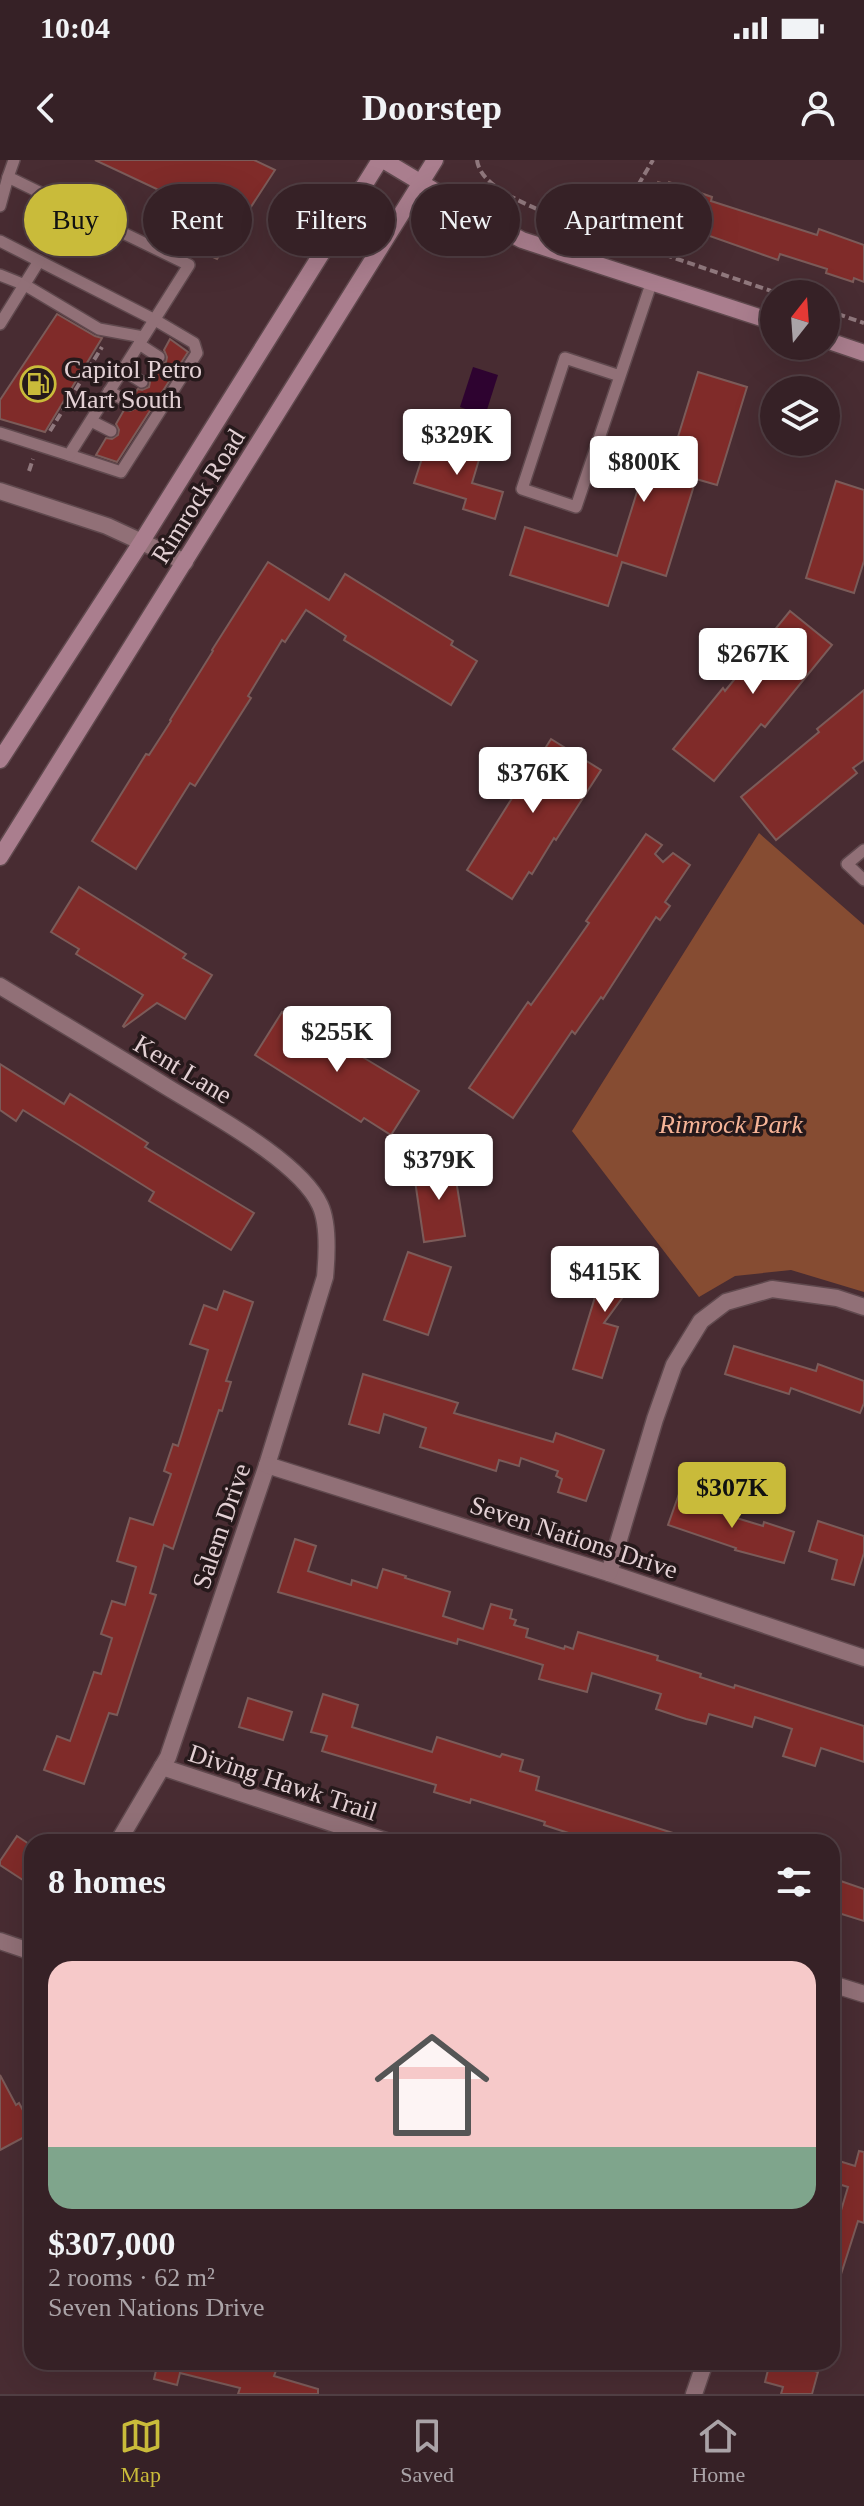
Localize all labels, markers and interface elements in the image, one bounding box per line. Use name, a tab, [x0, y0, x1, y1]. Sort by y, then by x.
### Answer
text: 10:04	[40, 11, 110, 44]
icon: back	[24, 86, 68, 130]
icon: person	[796, 86, 840, 130]
text: Doorstep	[362, 88, 502, 128]
chip: Buy	[24, 184, 127, 256]
chip: Rent	[143, 184, 252, 256]
chip: Filters	[268, 184, 395, 256]
chip: New	[411, 184, 520, 256]
chip: Apartment	[536, 184, 712, 256]
north arrow	[760, 280, 840, 360]
map controls	[760, 280, 840, 456]
place label: Capitol Petro Mart South	[64, 355, 202, 414]
fuel station icon: Capitol Petro Mart South	[19, 365, 57, 403]
button: layers	[760, 376, 840, 456]
pin: $329K	[401, 409, 513, 477]
text: $329K	[421, 420, 493, 449]
street label: Rimrock Road	[146, 424, 251, 569]
pin: $800K	[588, 436, 700, 504]
text: $800K	[608, 447, 680, 476]
pin: $267K	[697, 628, 809, 696]
text: $267K	[717, 639, 789, 668]
pin: $376K	[477, 747, 589, 815]
text: $376K	[497, 758, 569, 787]
pin: $255K	[281, 1006, 393, 1074]
text: $255K	[301, 1017, 373, 1046]
street label: Kent Lane	[129, 1029, 237, 1110]
park label: Rimrock Park	[658, 1110, 804, 1139]
pin: $379K	[383, 1134, 495, 1202]
text: $379K	[403, 1145, 475, 1174]
pin: $415K	[549, 1246, 661, 1314]
text: $415K	[569, 1257, 641, 1286]
street label: Salem Drive	[186, 1460, 256, 1593]
pin: $307K	[676, 1462, 788, 1530]
text: $307K	[696, 1473, 768, 1502]
street label: Seven Nations Drive	[466, 1490, 681, 1585]
street label: Diving Hawk Trail	[185, 1738, 381, 1827]
icon: filters	[772, 1860, 816, 1904]
text: 8 homes	[48, 1863, 166, 1900]
icon: home	[360, 2013, 504, 2157]
text: $307,000	[48, 2225, 176, 2262]
text: 2 rooms · 62 m²	[48, 2263, 215, 2292]
text: Seven Nations Drive	[48, 2293, 265, 2322]
tab: Map	[119, 2414, 163, 2488]
tab: Saved	[400, 2414, 454, 2488]
tab: Home	[691, 2414, 745, 2488]

